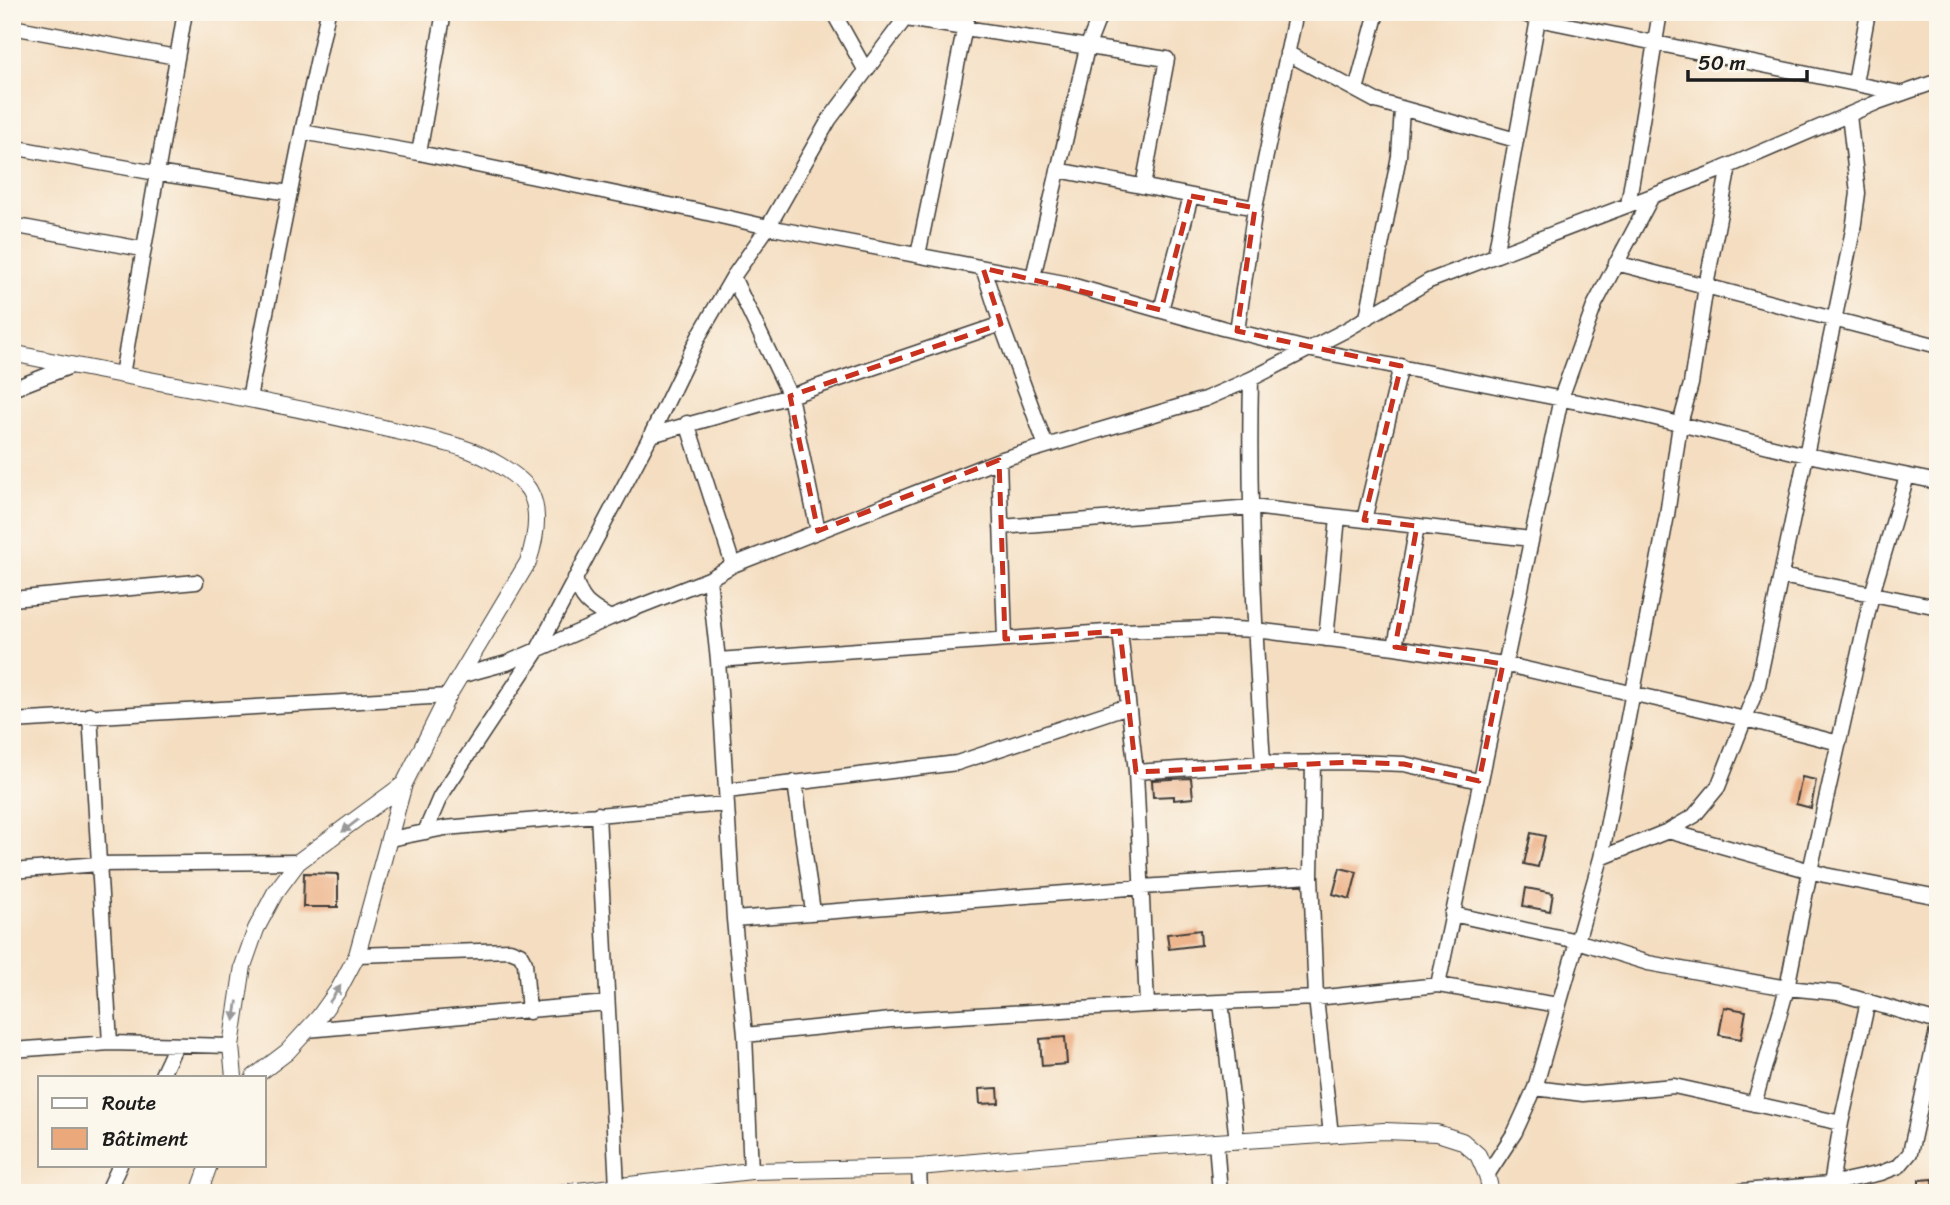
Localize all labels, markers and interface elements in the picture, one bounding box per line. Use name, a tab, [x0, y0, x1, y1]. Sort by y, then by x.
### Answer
scale bar	[1688, 38, 1806, 82]
text: 50 m	[1698, 44, 1746, 82]
one-way arrow	[341, 818, 359, 832]
one-way arrow	[328, 985, 342, 1003]
one-way arrow	[230, 1000, 241, 1022]
legend	[38, 1076, 266, 1166]
text: Route	[102, 1084, 156, 1122]
text: Bâtiment	[102, 1120, 188, 1158]

